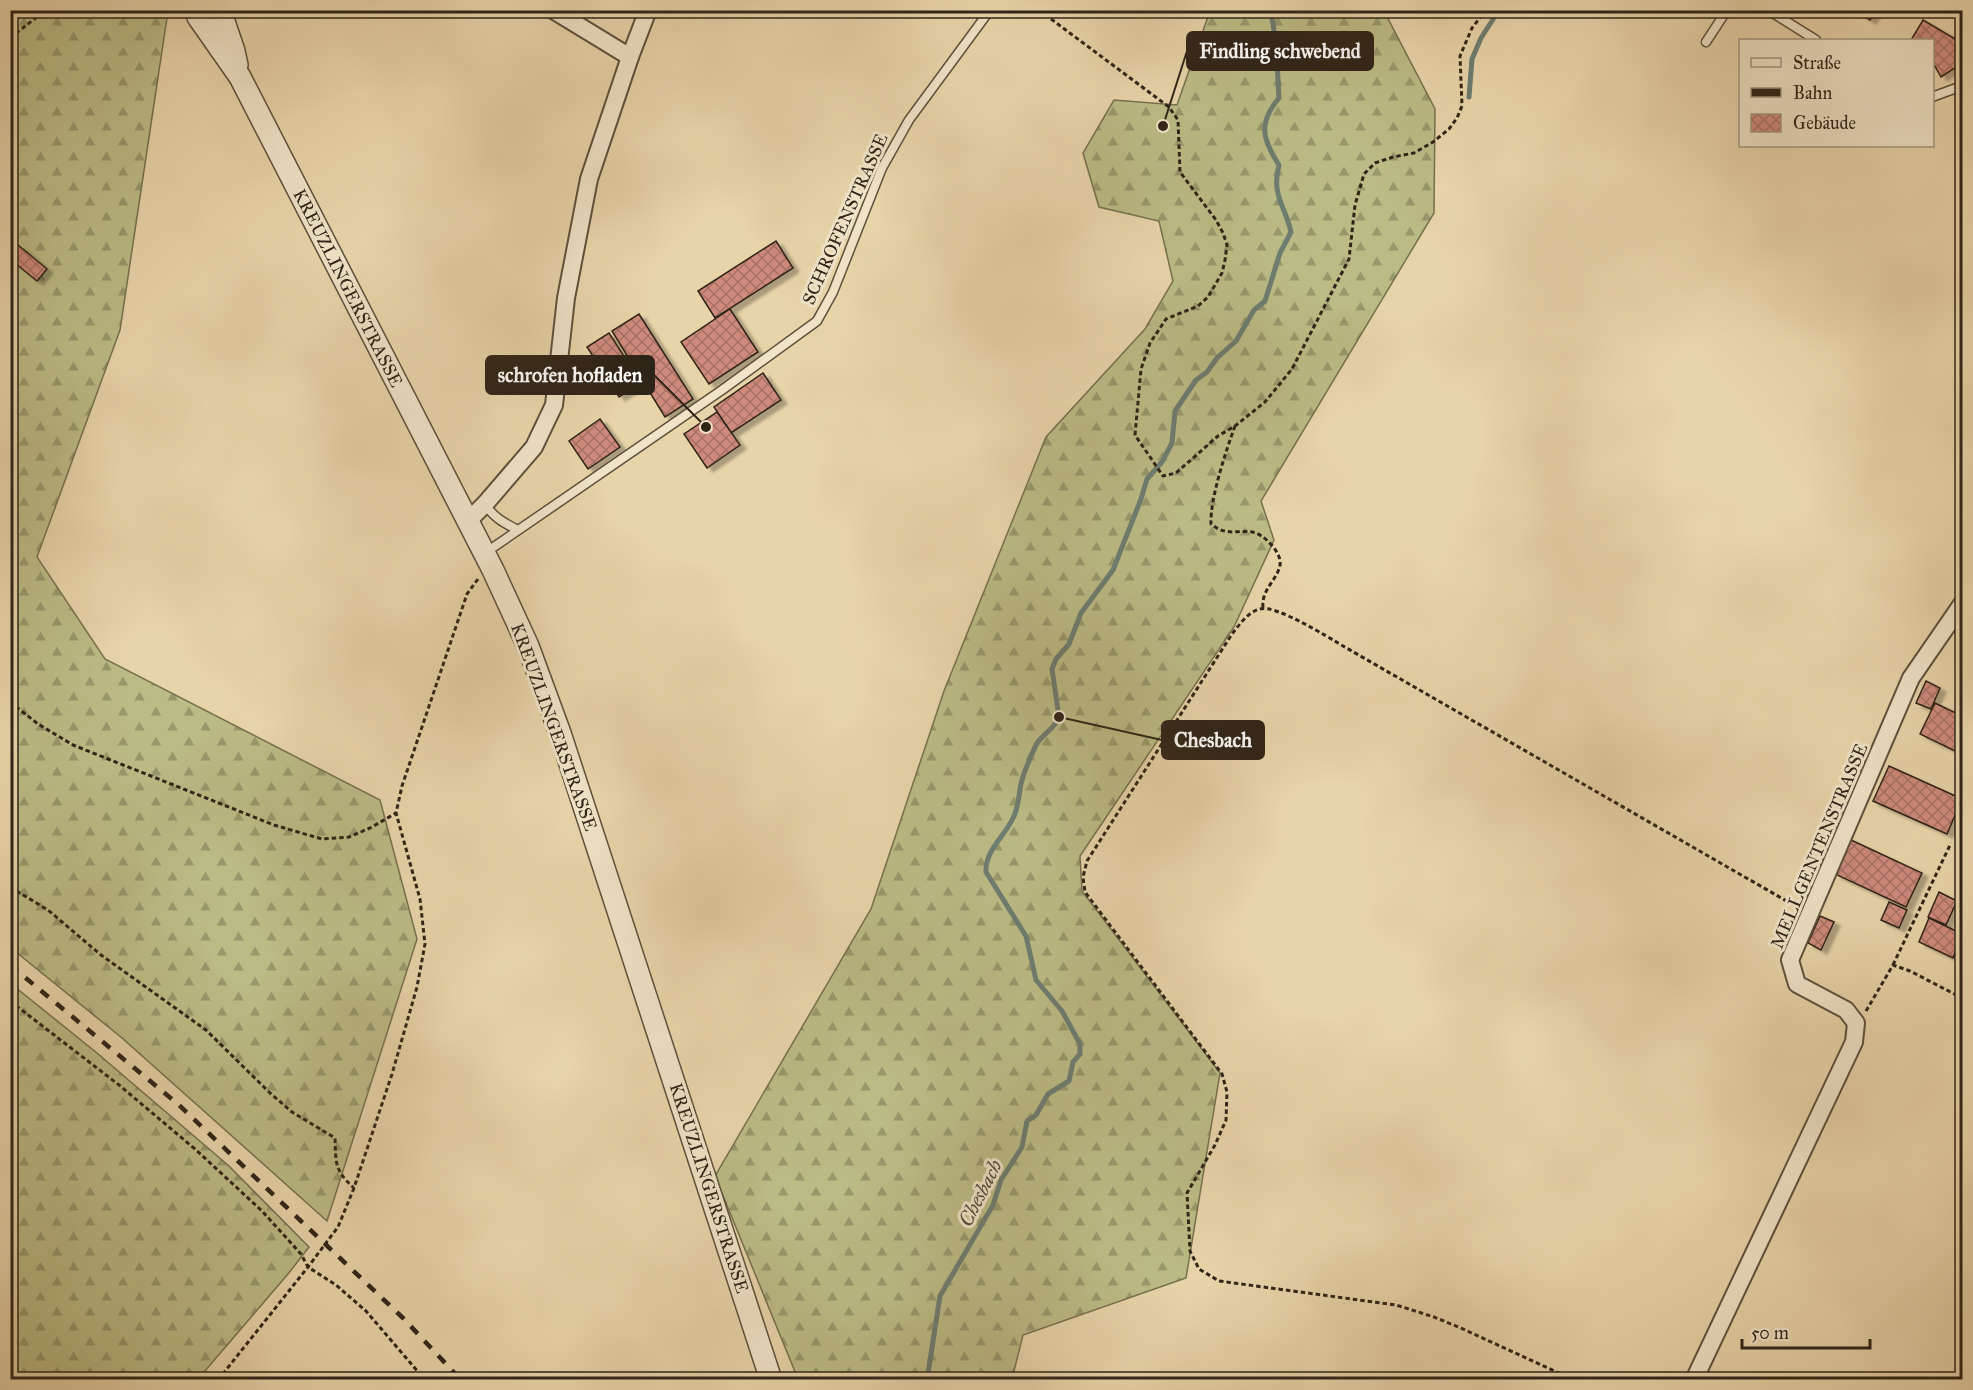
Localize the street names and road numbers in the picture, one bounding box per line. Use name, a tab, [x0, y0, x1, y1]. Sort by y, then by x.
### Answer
street label: SCHROFENSTRASSE	[797, 130, 893, 308]
street label: KREUZLINGERSTRASSE	[288, 185, 408, 391]
street label: KREUZLINGERSTRASSE	[506, 620, 602, 834]
street label: MELLGENTENSTRASSE	[1766, 740, 1872, 952]
street label: KREUZLINGERSTRASSE	[665, 1080, 753, 1296]

